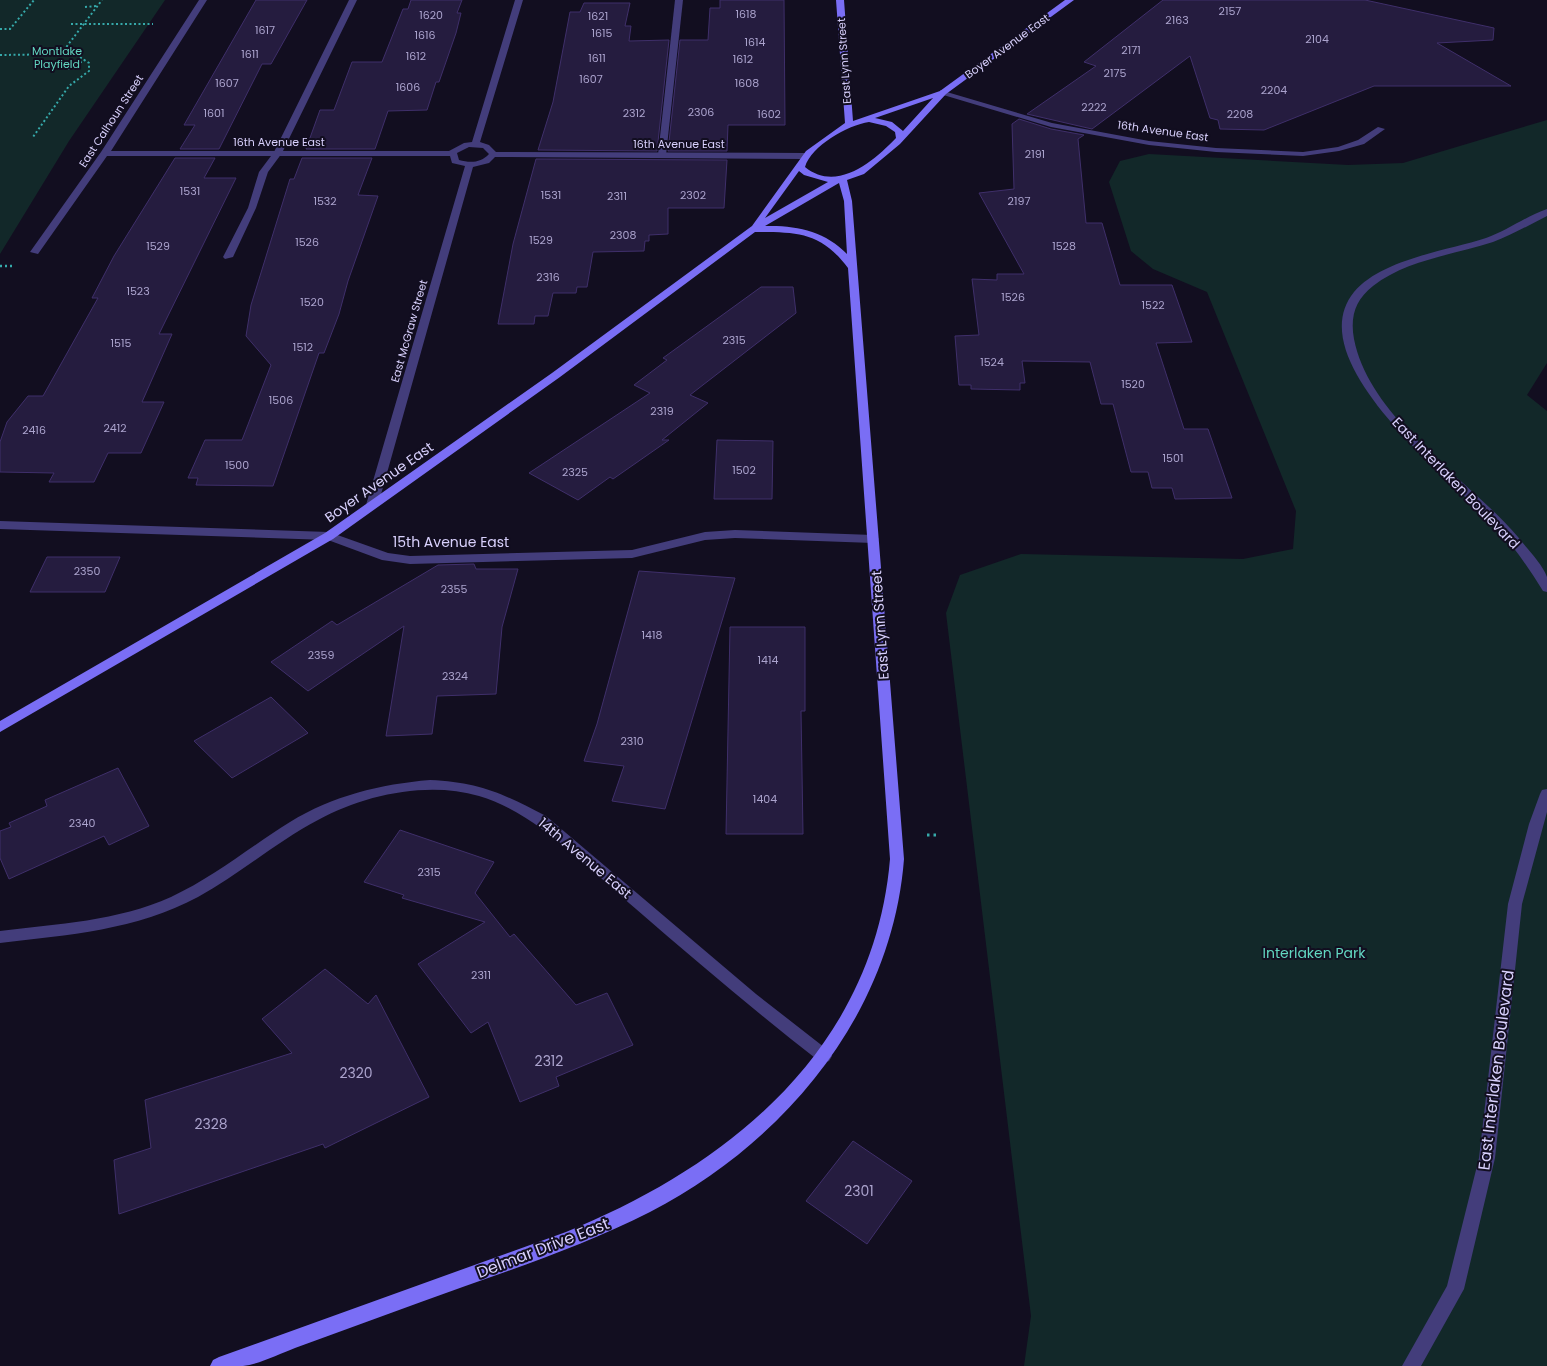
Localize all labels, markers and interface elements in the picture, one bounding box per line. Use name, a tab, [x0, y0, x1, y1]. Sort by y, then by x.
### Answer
house number: 2157	[1219, 3, 1241, 19]
house number: 1618	[736, 6, 757, 22]
house number: 1620	[419, 7, 443, 23]
house number: 1621	[588, 8, 608, 24]
street label: Boyer Avenue East	[961, 10, 1053, 82]
house number: 2163	[1165, 12, 1189, 28]
street label: East Lynn Street	[833, 18, 855, 104]
house number: 1617	[255, 22, 275, 38]
house number: 1615	[592, 25, 613, 41]
house number: 1616	[414, 27, 436, 43]
house number: 2104	[1305, 31, 1329, 47]
house number: 1614	[745, 34, 766, 50]
house number: 2171	[1121, 42, 1141, 58]
park label: Montlake Playfield	[32, 43, 82, 72]
house number: 1611	[241, 46, 259, 62]
house number: 1612	[406, 48, 426, 64]
house number: 1611	[588, 50, 606, 66]
house number: 1612	[733, 51, 753, 67]
house number: 2175	[1104, 65, 1126, 81]
street label: East Calhoun Street	[75, 71, 147, 171]
house number: 1607	[579, 71, 603, 87]
house number: 1607	[215, 75, 239, 91]
house number: 1608	[735, 75, 759, 91]
house number: 1606	[396, 79, 420, 95]
house number: 2204	[1261, 82, 1287, 98]
house number: 2222	[1081, 99, 1107, 115]
house number: 2306	[688, 104, 714, 120]
house number: 1601	[204, 105, 224, 121]
house number: 2312	[623, 105, 645, 121]
house number: 1602	[757, 106, 781, 122]
house number: 2208	[1227, 106, 1253, 122]
street label: 16th Avenue East	[1117, 117, 1209, 145]
street label: 16th Avenue East	[233, 134, 325, 150]
street label: 16th Avenue East	[633, 136, 725, 152]
house number: 2191	[1025, 146, 1045, 162]
house number: 1531	[180, 183, 200, 199]
house number: 1531	[541, 187, 561, 203]
house number: 2302	[680, 187, 706, 203]
house number: 2311	[607, 188, 627, 204]
house number: 1532	[313, 193, 337, 209]
house number: 2197	[1008, 193, 1030, 209]
house number: 2308	[610, 227, 636, 243]
house number: 1529	[529, 232, 553, 248]
house number: 1526	[295, 234, 319, 250]
house number: 1529	[146, 238, 170, 254]
house number: 1528	[1052, 238, 1076, 254]
house number: 2316	[536, 269, 560, 285]
street label: East McGraw Street	[387, 278, 431, 384]
house number: 1523	[126, 283, 150, 299]
house number: 1526	[1001, 289, 1025, 305]
house number: 1520	[300, 294, 324, 310]
house number: 1522	[1141, 297, 1165, 313]
house number: 2315	[722, 332, 746, 348]
house number: 1515	[111, 335, 132, 351]
house number: 1512	[293, 339, 313, 355]
house number: 1524	[980, 354, 1004, 370]
house number: 1520	[1121, 376, 1145, 392]
house number: 1506	[269, 392, 293, 408]
house number: 2319	[650, 403, 674, 419]
street label: East Interlaken Boulevard	[1388, 413, 1524, 553]
house number: 2412	[103, 420, 127, 436]
house number: 2416	[22, 422, 46, 438]
street label: Boyer Avenue East	[321, 437, 437, 527]
house number: 1501	[1163, 450, 1183, 466]
house number: 1500	[225, 457, 249, 473]
house number: 1502	[732, 462, 756, 478]
house number: 2325	[562, 464, 588, 480]
street label: 15th Avenue East	[393, 532, 509, 552]
house number: 2350	[74, 563, 100, 579]
street label: East Lynn Street	[866, 570, 894, 680]
house number: 2355	[441, 581, 467, 597]
house number: 1418	[642, 627, 663, 643]
house number: 2359	[308, 647, 334, 663]
house number: 1414	[758, 652, 779, 668]
house number: 2324	[442, 668, 468, 684]
house number: 2310	[620, 733, 644, 749]
house number: 1404	[753, 791, 777, 807]
street label: 14th Avenue East	[534, 813, 636, 903]
house number: 2340	[69, 815, 95, 831]
house number: 2315	[417, 864, 441, 880]
park label: Interlaken Park	[1263, 943, 1366, 963]
house number: 2311	[471, 967, 491, 983]
street label: East Interlaken Boulevard	[1472, 969, 1520, 1171]
house number: 2312	[535, 1051, 563, 1071]
house number: 2320	[339, 1063, 373, 1083]
house number: 2328	[194, 1114, 228, 1134]
house number: 2301	[844, 1181, 874, 1201]
street label: Delmar Drive East	[473, 1212, 613, 1284]

